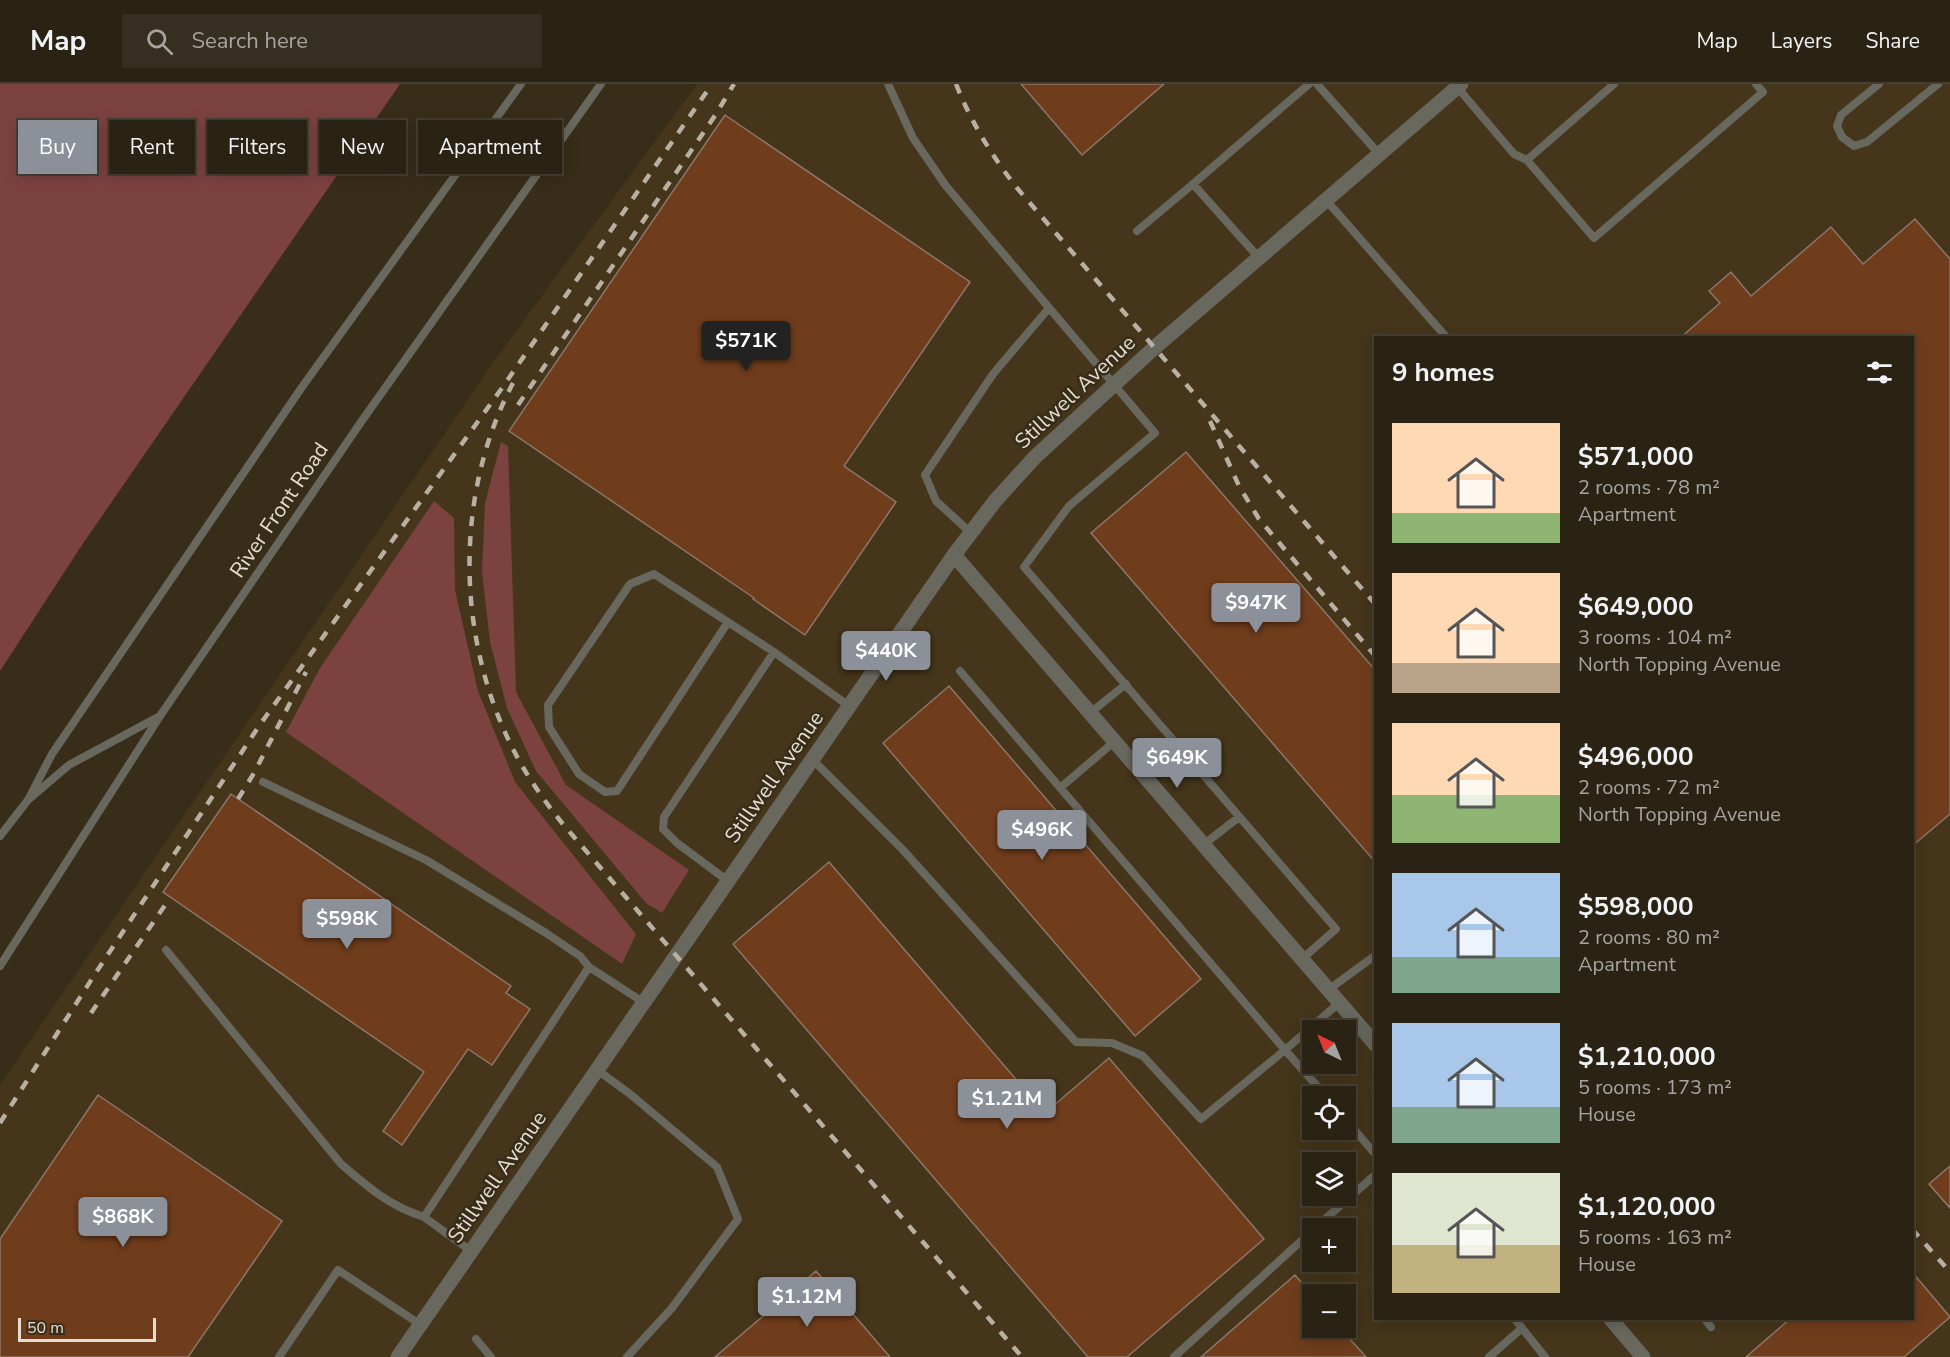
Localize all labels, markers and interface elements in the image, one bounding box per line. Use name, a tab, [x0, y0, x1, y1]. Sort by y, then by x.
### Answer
search box	[122, 14, 542, 68]
text: Map	[30, 22, 86, 60]
icon: search	[143, 25, 176, 58]
text: Search here	[191, 26, 308, 56]
text: Map	[1696, 27, 1738, 55]
text: Layers	[1771, 27, 1832, 55]
text: Share	[1865, 27, 1920, 55]
chip: Buy	[18, 120, 97, 174]
chip: Rent	[109, 120, 195, 174]
chip: Filters	[207, 120, 307, 174]
chip: New	[319, 120, 406, 174]
chip: Apartment	[418, 120, 562, 174]
pin: $571K	[704, 321, 788, 372]
text: $571K	[715, 327, 777, 354]
street label: Stillwell Avenue	[1009, 329, 1141, 455]
text: 9 homes	[1392, 355, 1494, 390]
icon: filters	[1863, 356, 1896, 389]
street label: River Front Road	[223, 437, 335, 583]
text: $571,000	[1578, 439, 1694, 474]
icon: home	[1440, 447, 1512, 519]
text: 2 rooms · 78 m²	[1578, 474, 1720, 501]
text: Apartment	[1578, 501, 1676, 528]
pin: $947K	[1214, 583, 1298, 634]
text: $947K	[1225, 589, 1287, 616]
text: $649,000	[1578, 589, 1694, 624]
icon: home	[1440, 597, 1512, 669]
text: 3 rooms · 104 m²	[1578, 624, 1732, 651]
pin: $440K	[844, 631, 928, 682]
text: $440K	[855, 637, 917, 664]
text: North Topping Avenue	[1578, 651, 1781, 678]
street label: Stillwell Avenue	[718, 705, 830, 849]
pin: $649K	[1135, 738, 1219, 789]
text: $496,000	[1578, 739, 1694, 774]
text: $649K	[1146, 744, 1208, 771]
icon: home	[1440, 747, 1512, 819]
text: 2 rooms · 72 m²	[1578, 774, 1720, 801]
text: North Topping Avenue	[1578, 801, 1781, 828]
pin: $496K	[1000, 810, 1084, 861]
text: $496K	[1011, 816, 1073, 843]
text: $598,000	[1578, 889, 1694, 924]
icon: home	[1440, 897, 1512, 969]
pin: $598K	[305, 899, 389, 950]
text: $598K	[316, 905, 378, 932]
text: 2 rooms · 80 m²	[1578, 924, 1720, 951]
text: Apartment	[1578, 951, 1676, 978]
north arrow	[1302, 1020, 1356, 1074]
map controls	[1302, 1020, 1356, 1338]
text: $1,210,000	[1578, 1039, 1716, 1074]
icon: home	[1440, 1047, 1512, 1119]
text: 5 rooms · 173 m²	[1578, 1074, 1732, 1101]
pin: $1.21M	[958, 1079, 1056, 1130]
text: $1.21M	[972, 1085, 1042, 1112]
button: locate	[1302, 1086, 1356, 1140]
text: House	[1578, 1101, 1636, 1128]
street label: Stillwell Avenue	[441, 1105, 553, 1249]
button: layers	[1302, 1152, 1356, 1206]
text: $1,120,000	[1578, 1189, 1716, 1224]
pin: $868K	[81, 1197, 165, 1248]
icon: home	[1440, 1197, 1512, 1269]
text: $868K	[92, 1203, 154, 1230]
button: +	[1302, 1218, 1356, 1272]
text: 5 rooms · 163 m²	[1578, 1224, 1732, 1251]
text: House	[1578, 1251, 1636, 1278]
pin: $1.12M	[758, 1277, 856, 1328]
text: $1.12M	[772, 1283, 842, 1310]
button: −	[1302, 1284, 1356, 1338]
scale bar	[18, 1315, 156, 1342]
text: 50 m	[27, 1317, 64, 1339]

